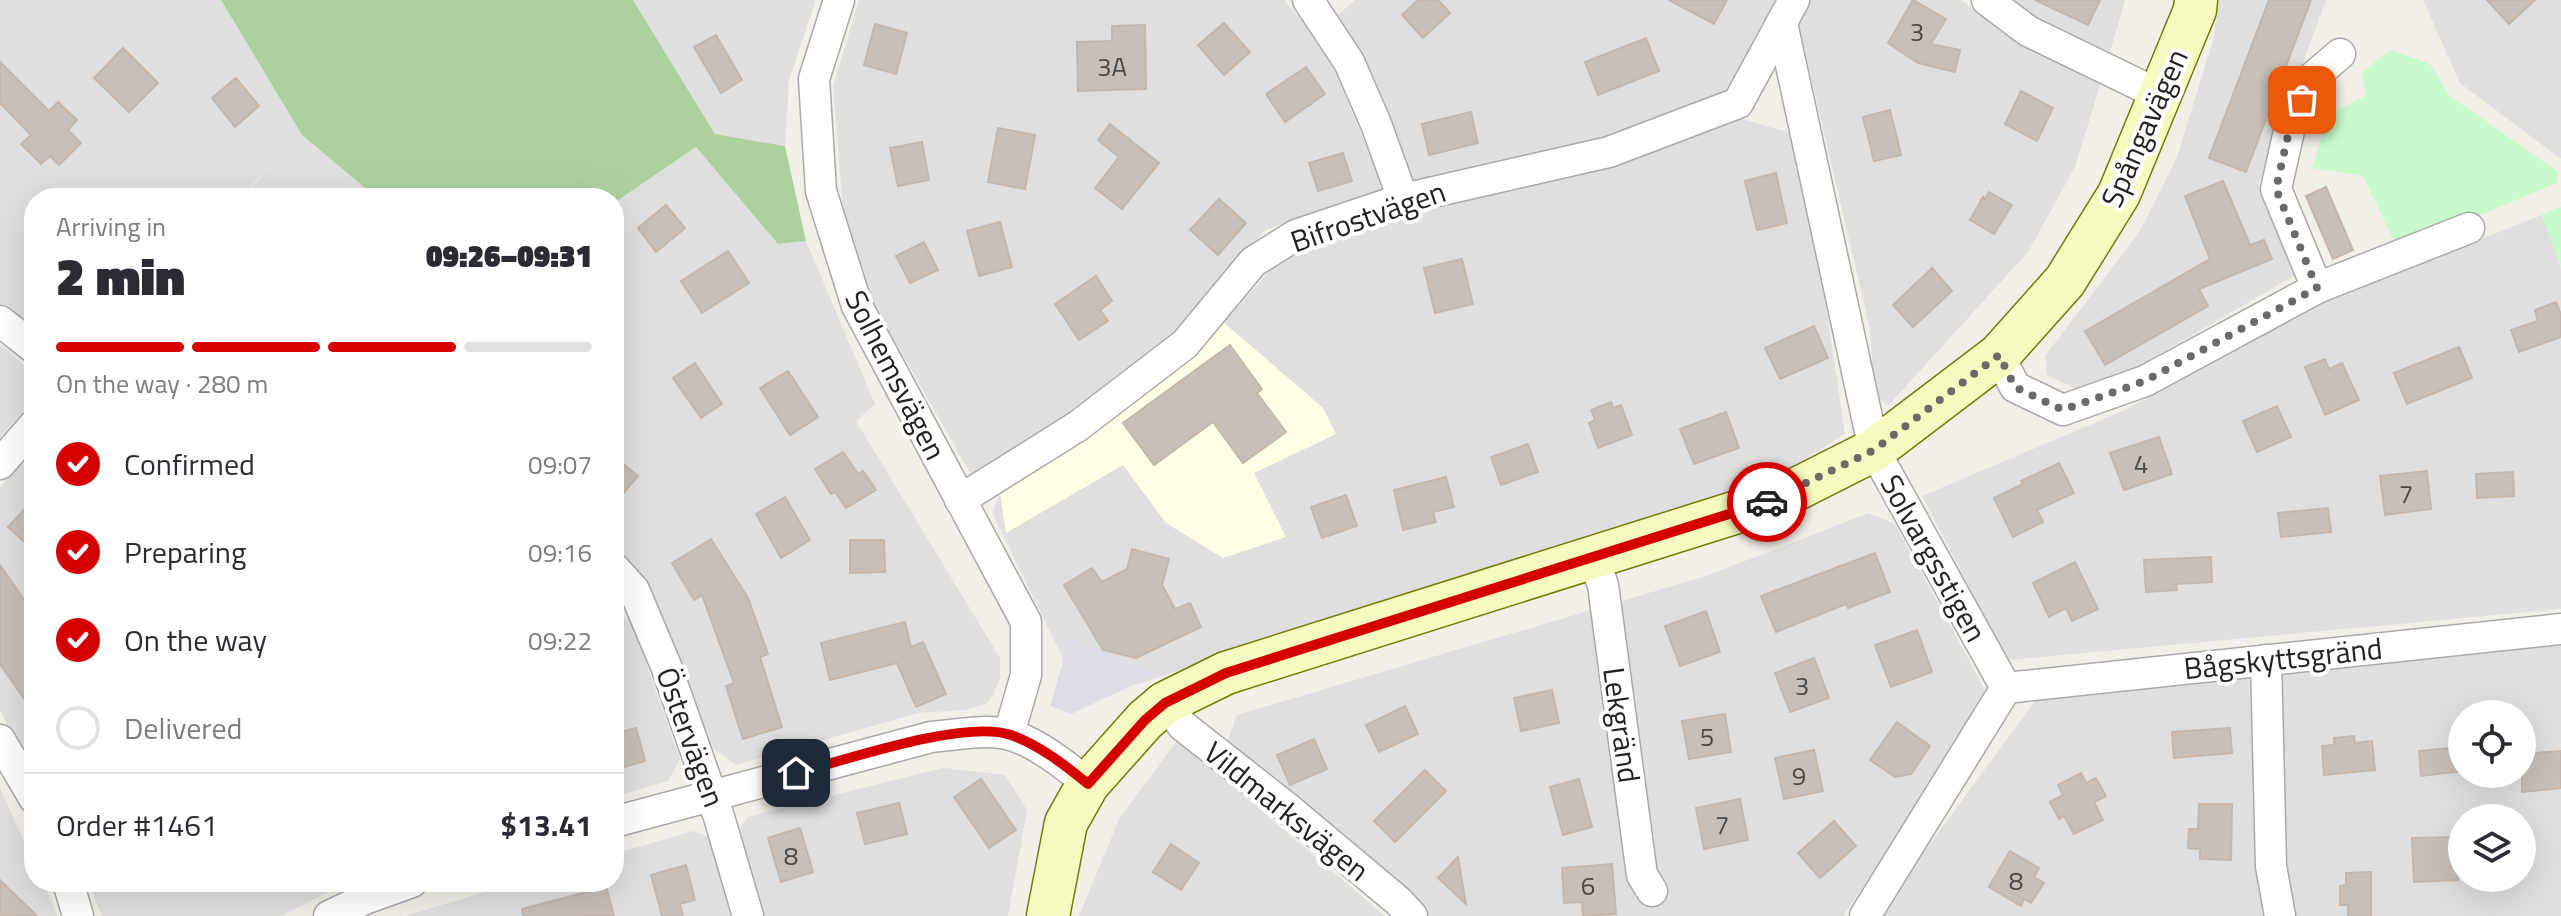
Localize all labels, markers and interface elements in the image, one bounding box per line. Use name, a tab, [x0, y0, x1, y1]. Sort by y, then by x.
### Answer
house number: 3	[1910, 12, 1924, 51]
street label: Spångavägen	[2089, 41, 2199, 215]
house number: 3A	[1097, 47, 1127, 86]
pin	[2268, 66, 2336, 134]
icon: bag	[2280, 78, 2324, 122]
street label: Bifrostvägen	[1284, 168, 1452, 264]
text: Arriving in	[56, 207, 166, 246]
text: 09:26–09:31	[426, 233, 592, 279]
text: 2 min	[56, 236, 185, 315]
street label: Solhemsvägen	[834, 282, 958, 468]
text: On the way · 280 m	[56, 364, 268, 403]
text: Confirmed	[124, 441, 255, 487]
icon: check	[56, 442, 100, 486]
house number: 4	[2134, 444, 2148, 483]
text: 09:07	[528, 445, 592, 484]
courier	[1727, 462, 1807, 542]
street label: Solvargsstigen	[1869, 466, 1999, 650]
house number: 7	[2399, 474, 2413, 513]
icon: car	[1745, 480, 1789, 524]
text: Preparing	[124, 529, 246, 575]
icon: check	[56, 530, 100, 574]
text: 09:16	[528, 533, 592, 572]
text: On the way	[124, 617, 267, 663]
icon: check	[56, 618, 100, 662]
text: 09:22	[528, 621, 592, 660]
street label: Bågskyttsgränd	[2181, 625, 2385, 691]
street label: Östervägen	[644, 661, 738, 813]
street label: Lekgränd	[1591, 664, 1653, 786]
house number: 3	[1795, 666, 1809, 705]
map controls	[2448, 700, 2536, 892]
button: locate	[2448, 700, 2536, 788]
text: Delivered	[124, 705, 242, 751]
house number: 5	[1700, 717, 1714, 756]
street label: Vildmarksvägen	[1194, 730, 1380, 892]
pin	[762, 739, 830, 807]
icon: home	[774, 751, 818, 795]
house number: 9	[1792, 756, 1806, 795]
text: Order #1461	[56, 802, 218, 848]
text: $13.41	[500, 802, 592, 848]
button: layers	[2448, 804, 2536, 892]
house number: 7	[1715, 805, 1729, 844]
house number: 8	[784, 836, 798, 875]
house number: 8	[2009, 861, 2023, 900]
house number: 6	[1581, 866, 1595, 905]

